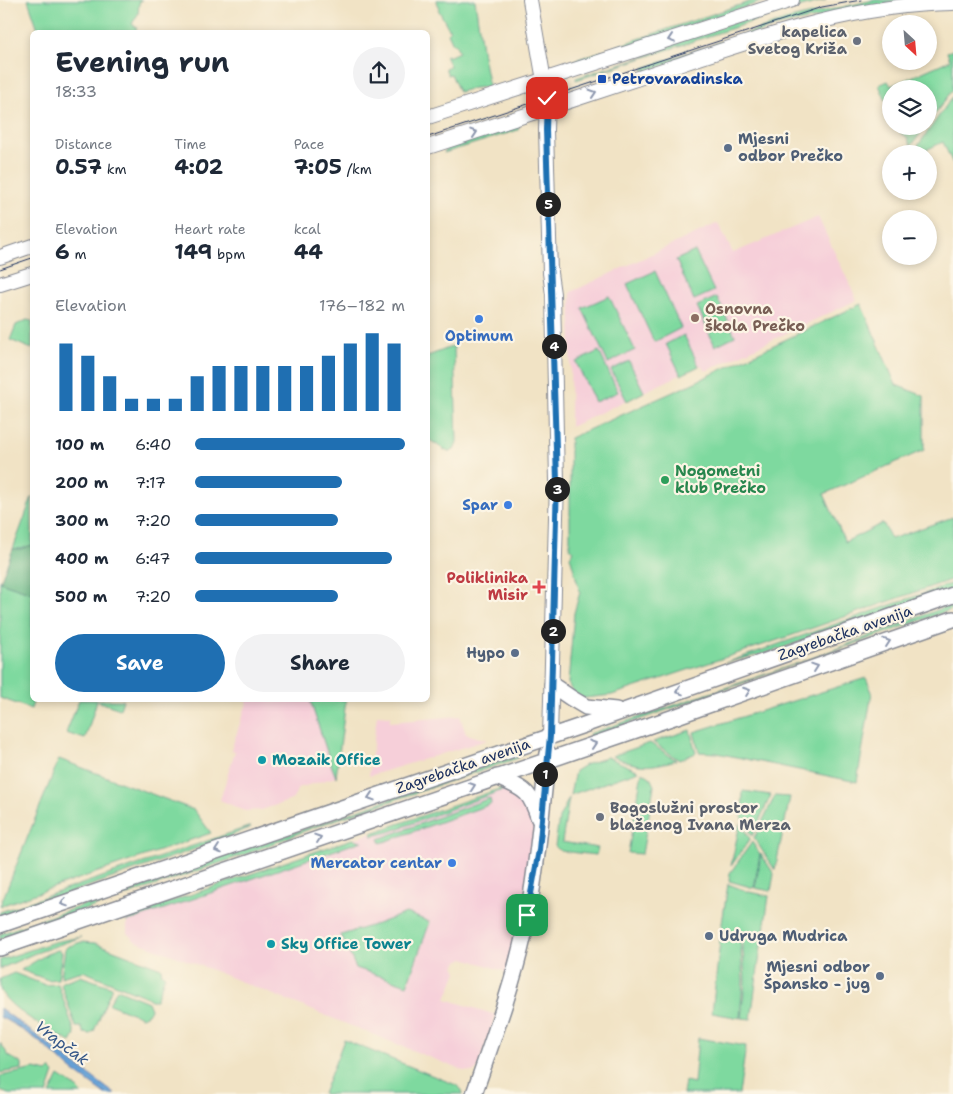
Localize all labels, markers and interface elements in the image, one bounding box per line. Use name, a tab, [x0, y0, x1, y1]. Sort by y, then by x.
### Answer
north arrow	[882, 15, 938, 70]
map controls	[882, 15, 937, 265]
place label: kapelica Svetog Križa	[748, 22, 848, 59]
one-way arrow	[667, 33, 675, 43]
marker: kapelica Svetog Križa	[851, 35, 863, 47]
text: Evening run	[55, 43, 230, 81]
button: share	[353, 47, 405, 99]
place label: Petrovaradinska	[612, 69, 744, 89]
marker: Petrovaradinska	[596, 73, 608, 85]
pin	[526, 77, 568, 119]
button: layers	[882, 80, 937, 135]
text: 18:33	[55, 81, 97, 102]
icon: check	[533, 84, 561, 112]
one-way arrow	[588, 89, 597, 99]
one-way arrow	[469, 128, 478, 138]
place label: Mjesni odbor Prečko	[738, 129, 843, 166]
text: Distance	[55, 135, 112, 153]
text: Time	[174, 135, 206, 153]
text: Pace	[294, 135, 324, 153]
marker: Mjesni odbor Prečko	[722, 142, 734, 154]
button: +	[882, 145, 937, 200]
text: 0.57	[55, 153, 102, 181]
text: 4:02	[174, 153, 223, 181]
text: 7:05	[294, 153, 342, 181]
text: km	[102, 160, 127, 178]
text: /km	[342, 160, 372, 178]
pin: 5	[536, 192, 560, 216]
text: 5	[544, 195, 553, 213]
button: −	[882, 210, 937, 265]
text: Elevation	[55, 220, 118, 238]
text: Heart rate	[174, 220, 246, 238]
text: kcal	[294, 220, 321, 238]
text: 6	[55, 238, 70, 266]
text: 149	[174, 238, 212, 266]
text: 44	[294, 238, 323, 266]
text: m	[70, 245, 87, 263]
text: bpm	[212, 245, 245, 263]
text: Elevation	[55, 295, 127, 316]
text: 176–182 m	[319, 295, 405, 316]
place label: Osnovna škola Prečko	[705, 299, 805, 336]
marker: Osnovna škola Prečko	[689, 312, 701, 324]
marker: Optimum	[473, 313, 485, 325]
place label: Optimum	[445, 326, 514, 346]
pin: 4	[542, 334, 566, 358]
text: 4	[550, 337, 559, 355]
text: 100 m	[55, 434, 104, 455]
text: 6:40	[135, 434, 171, 455]
place label: Nogometni klub Prečko	[675, 461, 766, 498]
text: 200 m	[55, 472, 108, 493]
text: 7:17	[135, 472, 166, 493]
marker: Nogometni klub Prečko	[659, 474, 671, 486]
pin: 3	[544, 476, 570, 502]
text: 3	[553, 480, 562, 498]
place label: Spar	[462, 495, 498, 515]
marker: Spar	[502, 499, 514, 511]
text: 300 m	[55, 510, 109, 531]
text: 7:20	[135, 510, 171, 531]
text: 400 m	[55, 548, 109, 569]
text: 6:47	[135, 548, 170, 569]
place label: Poliklinika Misir	[446, 568, 529, 605]
marker: Poliklinika Misir	[532, 580, 546, 594]
text: 500 m	[55, 586, 107, 607]
text: 7:20	[135, 586, 171, 607]
street label: Zagrebačka avenija	[775, 600, 915, 665]
pin: 2	[540, 618, 566, 644]
text: 2	[549, 622, 558, 640]
button: Save	[55, 634, 225, 692]
button: Share	[235, 634, 405, 692]
one-way arrow	[882, 638, 891, 648]
place label: Hypo	[466, 643, 505, 663]
marker: Hypo	[509, 647, 521, 659]
one-way arrow	[810, 663, 818, 673]
one-way arrow	[675, 685, 684, 695]
one-way arrow	[742, 687, 751, 697]
street label: Zagrebačka avenija	[393, 733, 533, 798]
one-way arrow	[589, 740, 597, 750]
place label: Mozaik Office	[272, 750, 381, 770]
marker: Mozaik Office	[256, 754, 268, 766]
pin: 1	[532, 762, 558, 786]
text: 1	[542, 765, 549, 783]
one-way arrow	[467, 782, 475, 792]
one-way arrow	[367, 791, 376, 801]
place label: Bogoslužni prostor blaženog Ivana Merza	[610, 798, 792, 835]
marker: Bogoslužni prostor blaženog Ivana Merza	[594, 811, 606, 823]
one-way arrow	[313, 834, 322, 844]
one-way arrow	[214, 844, 222, 854]
place label: Mercator centar	[310, 853, 442, 873]
marker: Mercator centar	[446, 857, 458, 869]
pin	[506, 894, 548, 936]
one-way arrow	[60, 897, 69, 907]
icon: arrive	[513, 901, 541, 929]
place label: Udruga Mudrica	[719, 926, 848, 946]
marker: Udruga Mudrica	[703, 930, 715, 942]
place label: Sky Office Tower	[281, 934, 412, 954]
marker: Sky Office Tower	[265, 938, 277, 950]
place label: Mjesni odbor Špansko - jug	[764, 957, 870, 994]
marker: Mjesni odbor Špansko - jug	[874, 970, 886, 982]
water label: Vrapčak	[31, 1016, 93, 1070]

